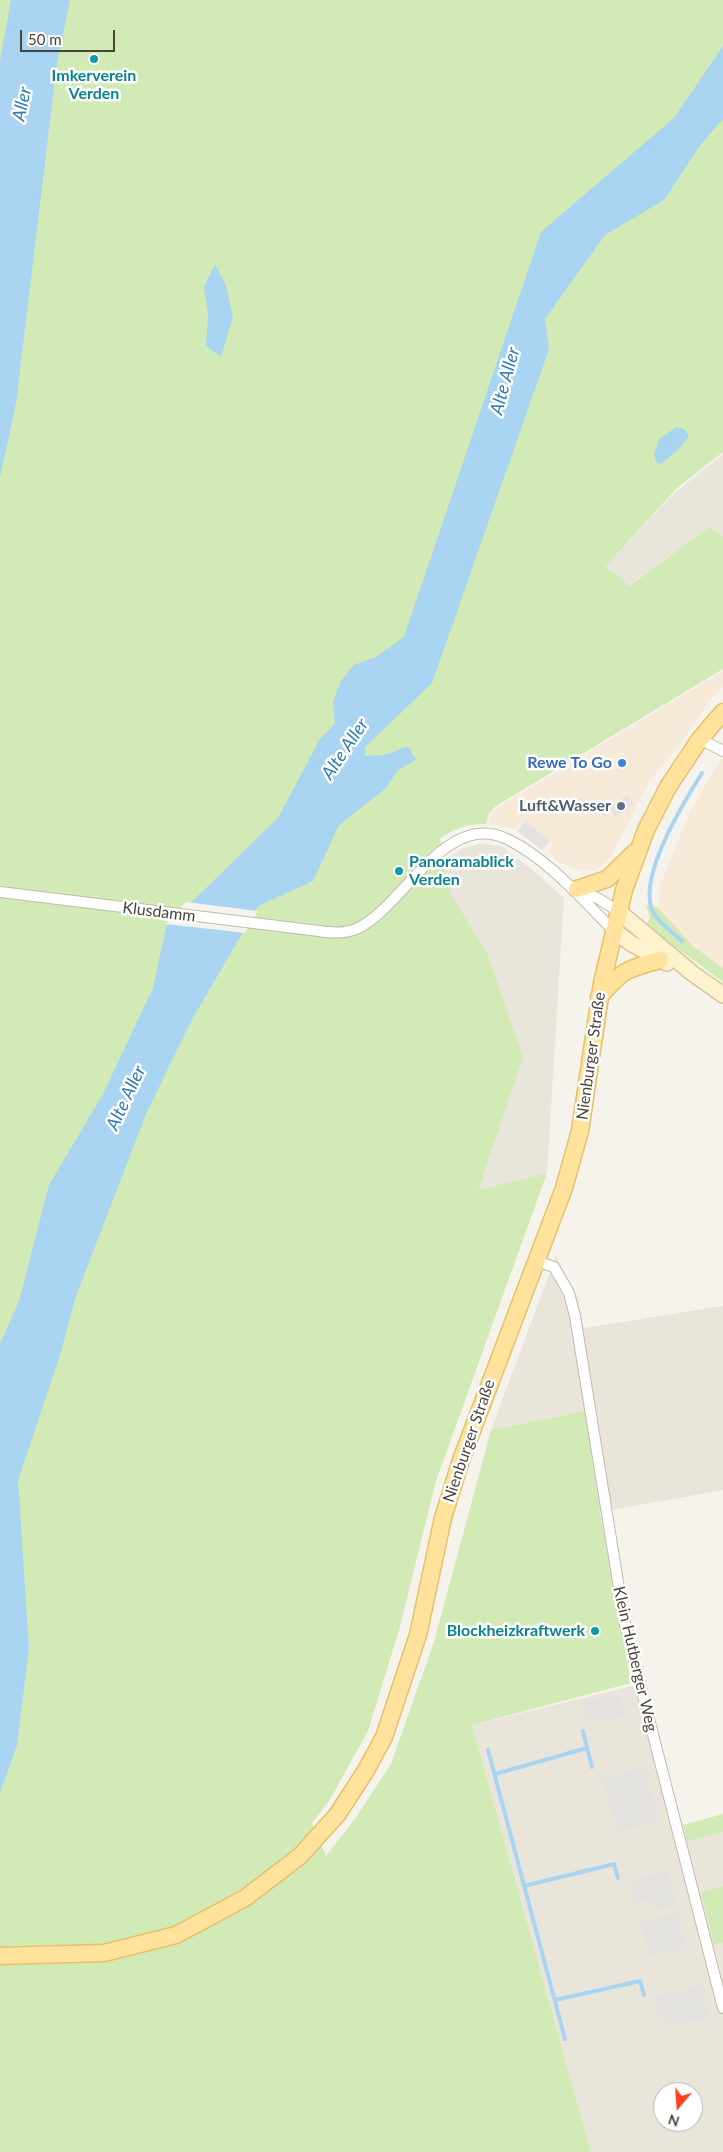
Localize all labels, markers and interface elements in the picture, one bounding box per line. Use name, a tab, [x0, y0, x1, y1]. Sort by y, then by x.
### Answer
scale bar	[22, 20, 118, 52]
text: 50 m	[28, 30, 62, 48]
marker: Imkerverein Verden	[88, 53, 100, 65]
place label: Imkerverein Verden	[52, 66, 136, 104]
water label: Aller	[8, 85, 36, 123]
water label: Alte Aller	[486, 345, 524, 417]
water label: Alte Aller	[317, 715, 373, 783]
place label: Rewe To Go	[527, 753, 612, 773]
marker: Rewe To Go	[616, 757, 628, 769]
place label: Luft&Wasser	[519, 796, 611, 816]
marker: Luft&Wasser	[615, 800, 627, 812]
place label: Panoramablick Verden	[409, 852, 514, 890]
marker: Panoramablick Verden	[393, 865, 405, 877]
street label: Klusdamm	[121, 898, 197, 926]
street label: Nienburger Straße	[573, 991, 609, 1121]
water label: Alte Aller	[102, 1062, 150, 1134]
street label: Nienburger Straße	[439, 1377, 499, 1505]
street label: Klein Hutberger Weg	[609, 1585, 661, 1733]
place label: Blockheizkraftwerk	[447, 1621, 585, 1641]
marker: Blockheizkraftwerk	[589, 1625, 601, 1637]
north arrow	[653, 2082, 703, 2132]
text: N	[666, 2111, 681, 2131]

